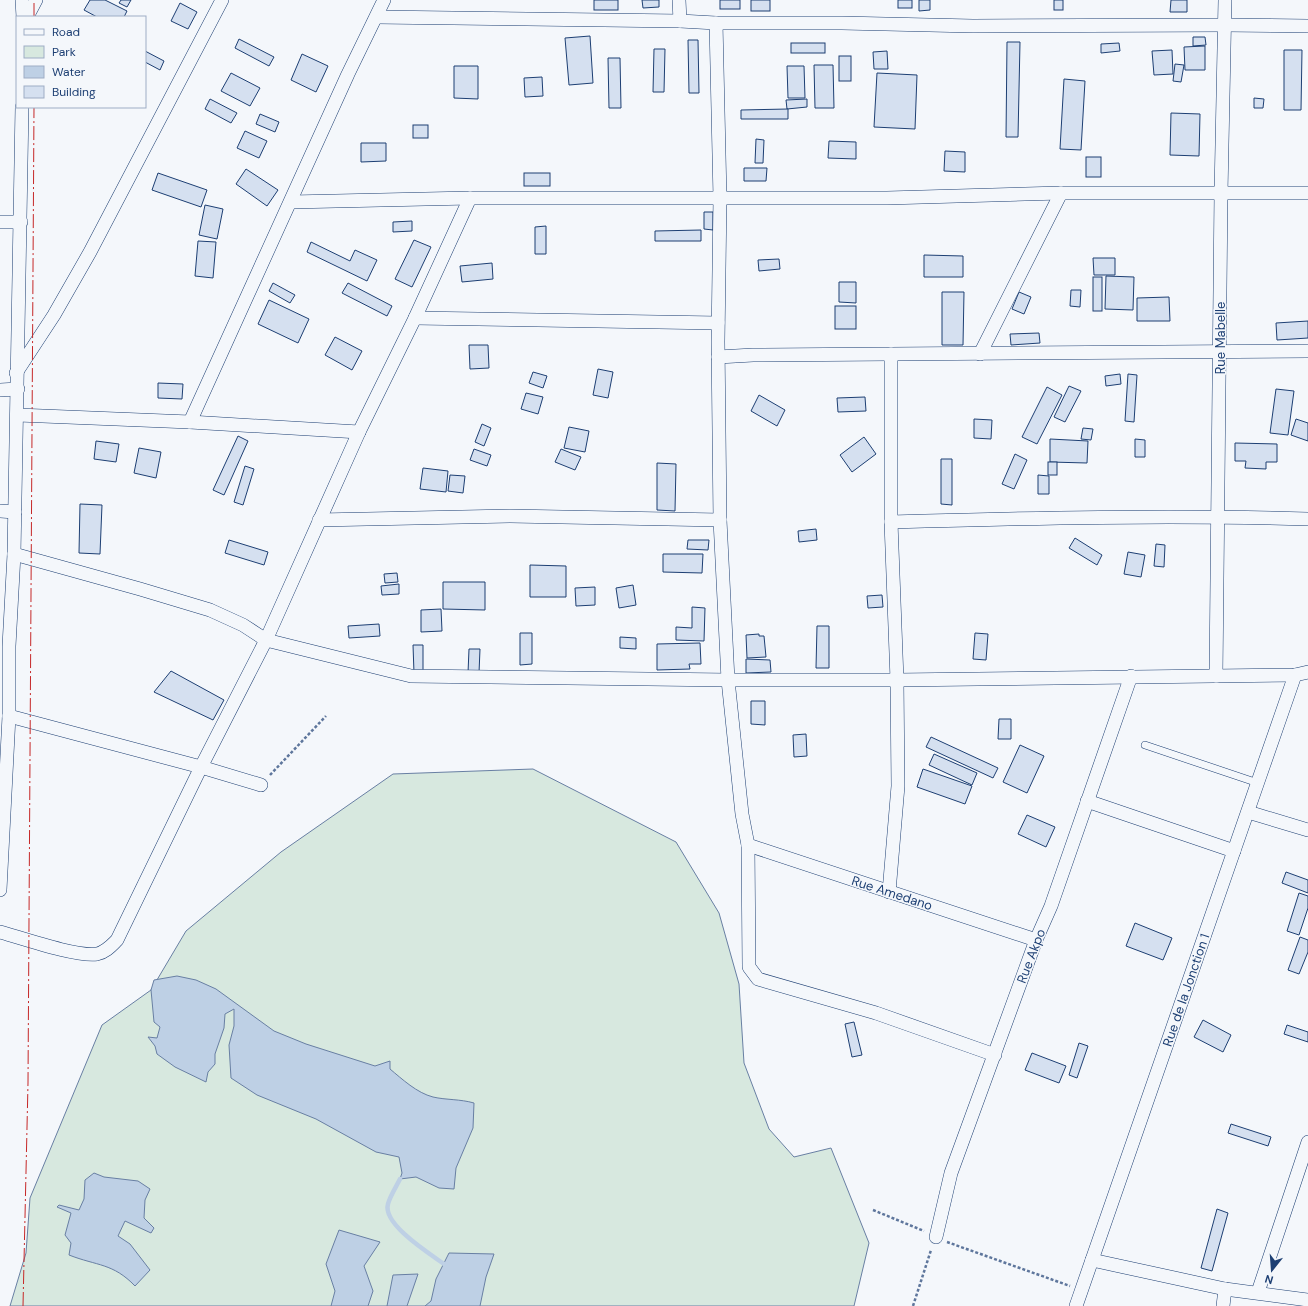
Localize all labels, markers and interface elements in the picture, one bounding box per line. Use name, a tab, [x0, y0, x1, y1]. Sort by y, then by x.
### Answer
legend	[16, 16, 146, 108]
text: Road	[52, 24, 80, 40]
text: Park	[52, 44, 76, 60]
text: Water	[52, 64, 86, 80]
text: Building	[52, 84, 96, 100]
street label: Rue Mabelle	[1212, 302, 1229, 374]
street label: Rue Amedano	[849, 872, 935, 914]
street label: Rue Akpo	[1013, 926, 1049, 986]
street label: Rue de la Jonction 1	[1159, 931, 1213, 1049]
north arrow	[1252, 1250, 1292, 1290]
text: N	[1263, 1272, 1275, 1287]

